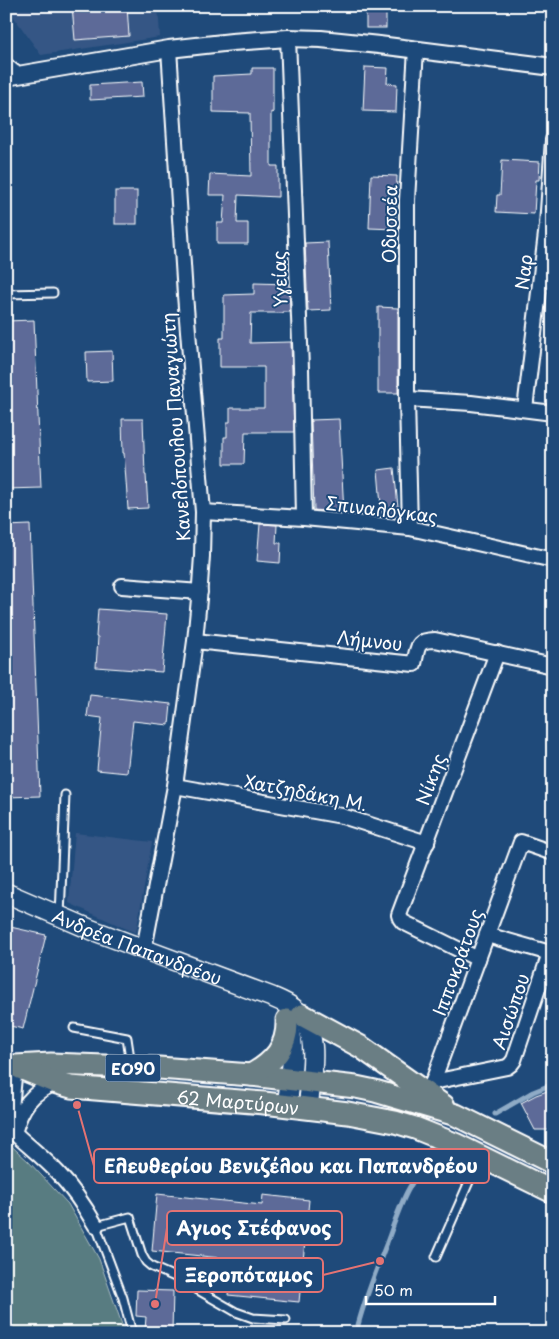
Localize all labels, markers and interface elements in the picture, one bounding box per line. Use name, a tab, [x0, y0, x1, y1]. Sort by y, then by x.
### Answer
street label: Οδυσσέα	[375, 184, 403, 263]
street label: Υγείας	[265, 250, 293, 308]
street label: Ναρ	[507, 253, 539, 291]
street label: Κανελόπουλου Παναγιώτη	[154, 312, 196, 542]
street label: Σπιναλόγκας	[325, 489, 439, 529]
street label: Λήμνου	[336, 623, 404, 657]
street label: Νίκης	[408, 749, 452, 809]
street label: Χατζηδάκη Μ.	[242, 767, 370, 817]
street label: Ανδρέα Παπανδρέου	[49, 901, 226, 991]
street label: Ιπποκράτους	[425, 905, 489, 1019]
street label: Αισώπου	[484, 969, 536, 1053]
road number: ΕΟ90	[106, 1054, 160, 1082]
street label: 62 Μαρτύρων	[175, 1082, 301, 1121]
callout: Ελευθερίου Βενιζέλου και Παπανδρέου	[94, 1149, 489, 1183]
text: Ελευθερίου Βενιζέλου και Παπανδρέου	[104, 1151, 478, 1179]
callout: Αγιος Στέφανος	[167, 1211, 342, 1245]
text: Αγιος Στέφανος	[176, 1213, 332, 1241]
callout: Ξεροπόταμος	[175, 1258, 323, 1292]
text: Ξεροπόταμος	[185, 1260, 313, 1288]
scale bar	[366, 1274, 495, 1306]
text: 50 m	[374, 1278, 413, 1301]

